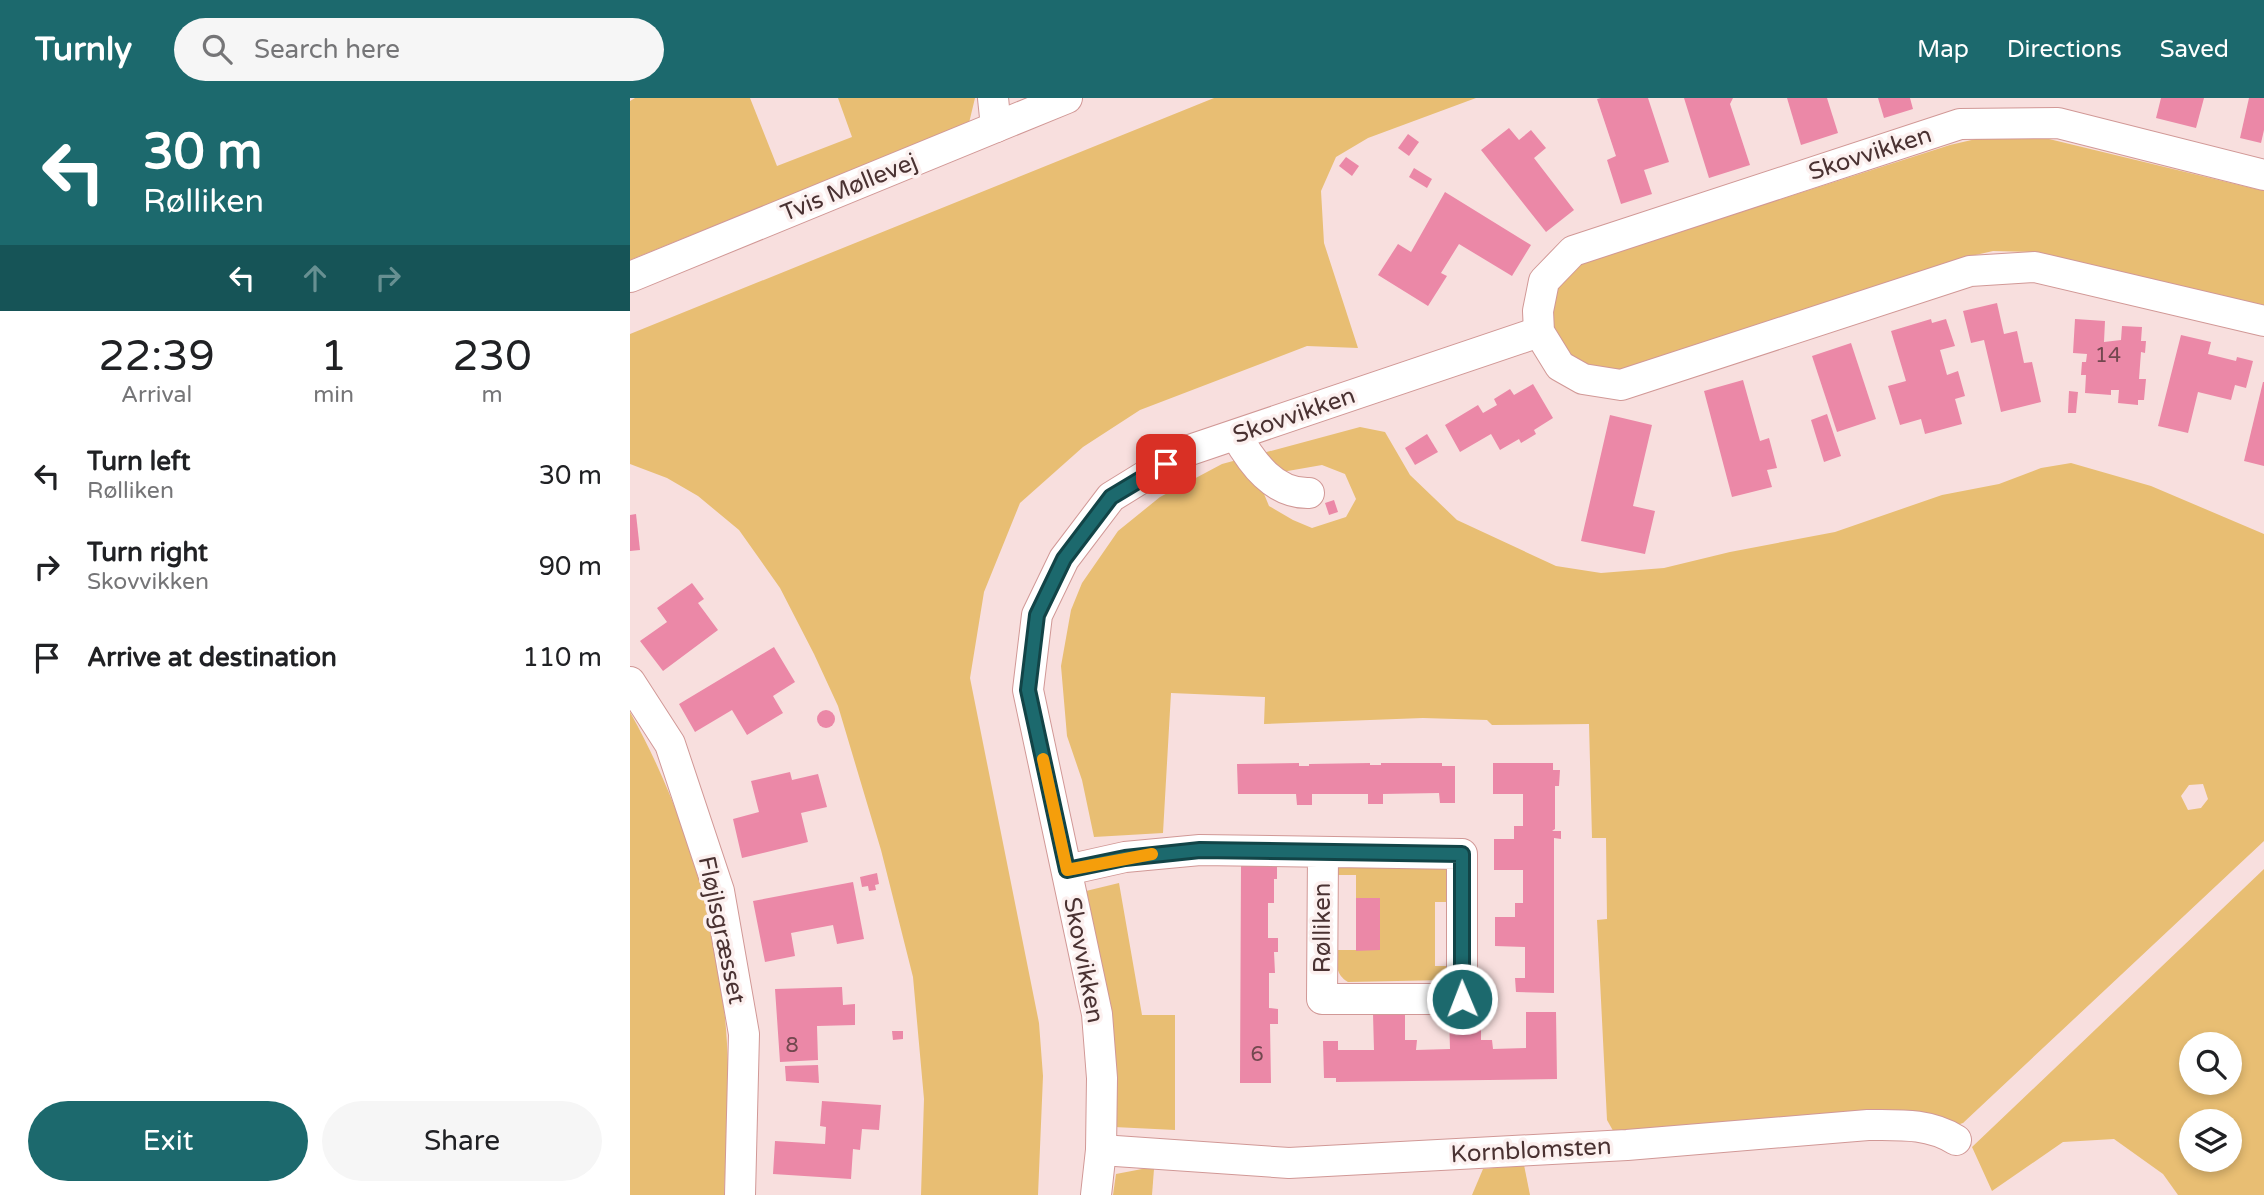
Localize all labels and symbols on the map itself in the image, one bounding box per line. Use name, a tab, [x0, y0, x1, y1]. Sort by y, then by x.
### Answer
street label: Skovvikken	[1805, 120, 1935, 187]
street label: Tvis Møllevej	[777, 147, 922, 228]
house number: 14	[2095, 343, 2121, 368]
street label: Skovvikken	[1229, 381, 1359, 450]
pin	[1136, 434, 1196, 494]
street label: Fløjlsgræsset	[692, 853, 751, 1007]
street label: Rølliken	[1308, 883, 1337, 973]
street label: Skovvikken	[1057, 895, 1110, 1025]
position arrow	[1425, 962, 1499, 1036]
house number: 8	[785, 1033, 799, 1058]
house number: 6	[1250, 1042, 1264, 1067]
street label: Kornblomsten	[1450, 1132, 1612, 1169]

